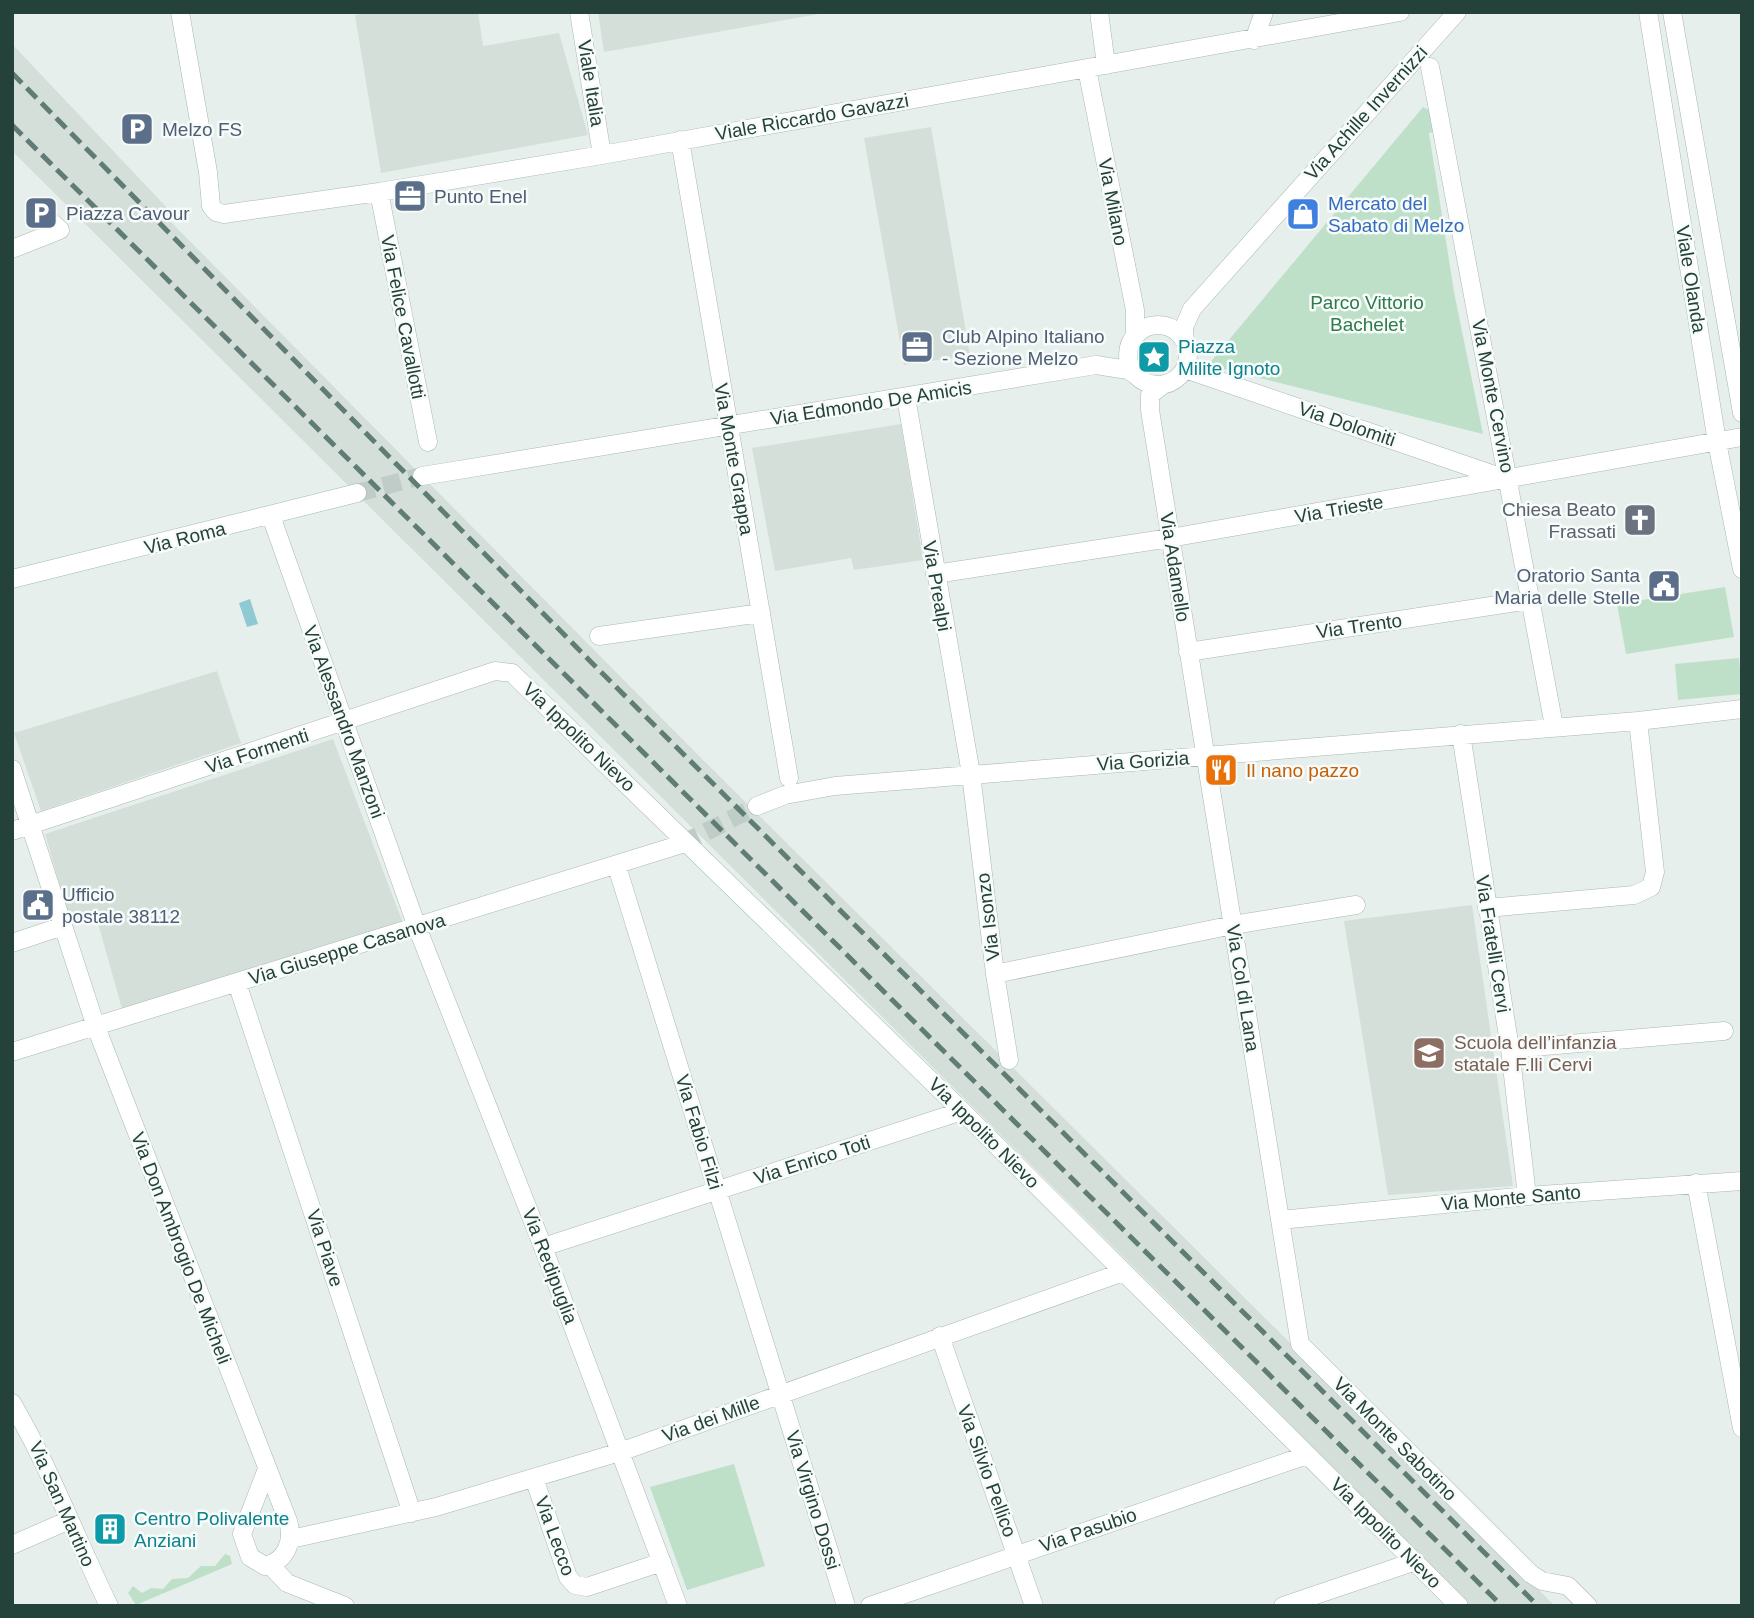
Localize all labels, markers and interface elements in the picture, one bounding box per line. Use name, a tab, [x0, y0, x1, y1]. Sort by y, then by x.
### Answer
street label: Viale Italia	[574, 38, 608, 128]
street label: Via Achille Invernizzi	[1300, 42, 1432, 184]
street label: Viale Riccardo Gavazzi	[714, 90, 910, 144]
parking icon: Melzo FS	[118, 110, 156, 148]
place label: Melzo FS	[162, 119, 242, 140]
street label: Via Milano	[1094, 157, 1132, 247]
office icon: Punto Enel	[391, 177, 429, 215]
place label: Punto Enel	[434, 186, 527, 207]
place label: Mercato del Sabato di Melzo	[1328, 193, 1464, 236]
parking icon: Piazza Cavour	[22, 194, 60, 232]
shop icon: Mercato del Sabato di Melzo	[1284, 195, 1322, 233]
place label: Piazza Cavour	[66, 203, 190, 224]
street label: Viale Olanda	[1672, 224, 1710, 335]
street label: Via Felice Cavallotti	[377, 233, 429, 401]
park label: Parco Vittorio Bachelet	[1310, 292, 1424, 335]
street label: Via Monte Cervino	[1468, 317, 1518, 475]
place label: Club Alpino Italiano - Sezione Melzo	[942, 326, 1105, 369]
office icon: Club Alpino Italiano - Sezione Melzo	[898, 328, 936, 366]
place label: Piazza Milite Ignoto	[1178, 336, 1280, 379]
place icon: Piazza Milite Ignoto	[1135, 338, 1173, 376]
street label: Via Edmondo De Amicis	[769, 377, 973, 429]
street label: Via Monte Grappa	[710, 381, 758, 537]
street label: Via Dolomiti	[1296, 398, 1398, 450]
street label: Via Trieste	[1293, 491, 1385, 527]
place label: Chiesa Beato Frassati	[1502, 499, 1616, 542]
church icon: Chiesa Beato Frassati	[1621, 501, 1659, 539]
street label: Via Adamello	[1156, 511, 1194, 623]
street label: Via Roma	[142, 518, 228, 558]
street label: Via Prealpi	[919, 539, 955, 633]
place label: Oratorio Santa Maria delle Stelle	[1494, 565, 1640, 608]
public building icon: Oratorio Santa Maria delle Stelle	[1645, 567, 1683, 605]
street label: Via Trento	[1315, 610, 1403, 642]
street label: Via Alessandro Manzoni	[299, 623, 389, 821]
street label: Via Ippolito Nievo	[519, 678, 639, 796]
street label: Via Formenti	[203, 724, 311, 778]
street label: Via Gorizia	[1096, 747, 1190, 775]
restaurant icon: Il nano pazzo	[1202, 751, 1240, 789]
place label: Il nano pazzo	[1246, 760, 1359, 781]
street label: Via Isonzo	[972, 872, 1004, 962]
street label: Via Fratelli Cervi	[1472, 874, 1514, 1014]
place label: Ufficio postale 38112	[62, 884, 180, 927]
public building icon: Ufficio postale 38112	[19, 886, 57, 924]
street label: Via Giuseppe Casanova	[246, 909, 448, 989]
street label: Via Col di Lana	[1223, 923, 1263, 1054]
place label: Scuola dell’infanzia statale F.lli Cervi	[1454, 1032, 1617, 1075]
school or university icon: Scuola dell’infanzia statale F.lli Cervi	[1410, 1034, 1448, 1072]
street label: Via Fabio Filzi	[672, 1072, 726, 1192]
street label: Via Ippolito Nievo	[924, 1073, 1044, 1193]
street label: Via Don Ambrogio De Micheli	[127, 1129, 235, 1367]
street label: Via Enrico Toti	[751, 1131, 873, 1189]
street label: Via Monte Santo	[1440, 1181, 1582, 1215]
street label: Via Redipuglia	[518, 1205, 582, 1327]
street label: Via Piave	[303, 1207, 347, 1289]
street label: Via Monte Sabotino	[1329, 1373, 1461, 1505]
street label: Via dei Mille	[659, 1392, 763, 1446]
street label: Via Silvio Pellico	[953, 1402, 1021, 1540]
street label: Via Virgino Dossi	[782, 1428, 844, 1572]
street label: Via San Martino	[25, 1438, 99, 1570]
street label: Via Ippolito Nievo	[1326, 1473, 1446, 1593]
street label: Via Lecco	[531, 1493, 579, 1579]
street label: Via Pasubio	[1037, 1504, 1139, 1556]
place label: Centro Polivalente Anziani	[134, 1508, 289, 1551]
building icon: Centro Polivalente Anziani	[91, 1510, 129, 1548]

